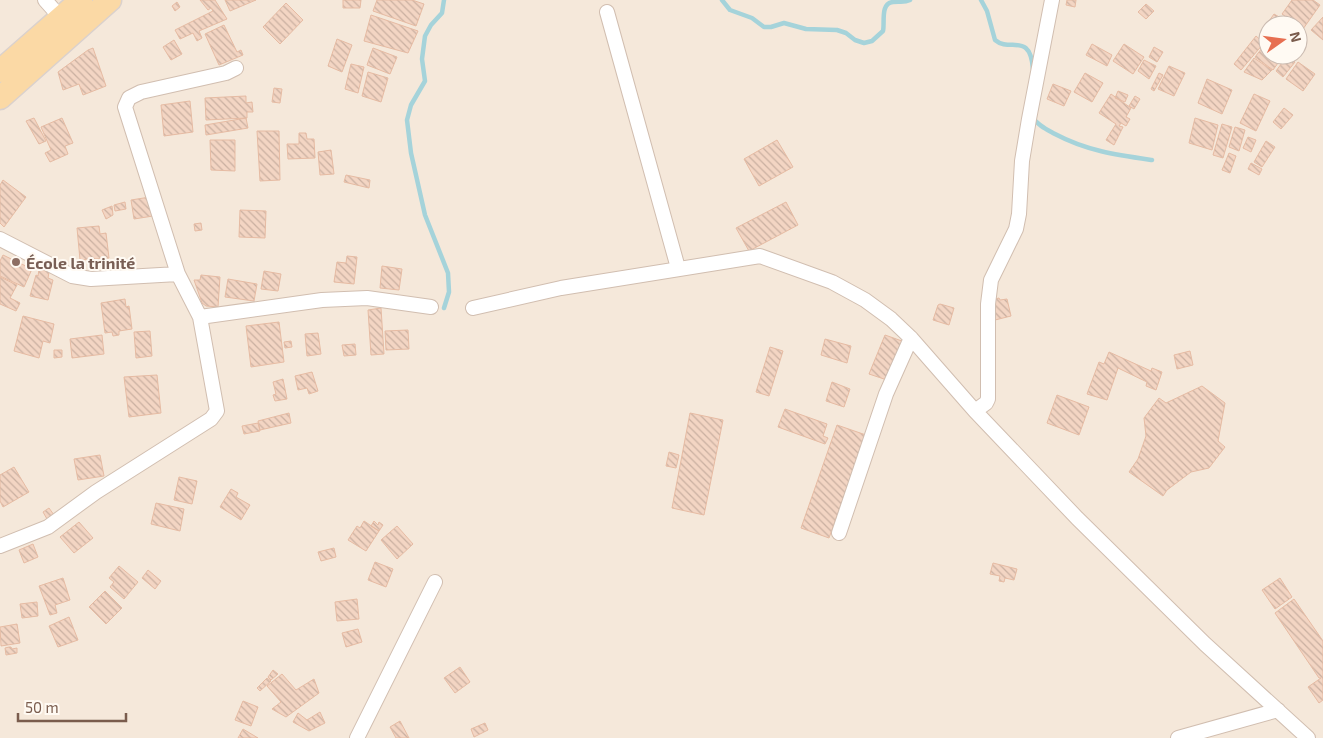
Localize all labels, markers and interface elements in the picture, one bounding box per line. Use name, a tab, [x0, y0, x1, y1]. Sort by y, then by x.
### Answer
north arrow	[1258, 15, 1308, 65]
text: N	[1287, 30, 1306, 44]
place label: École la trinité	[26, 253, 135, 272]
marker: École la trinité	[10, 256, 22, 268]
scale bar	[18, 690, 125, 722]
text: 50 m	[25, 698, 59, 716]

